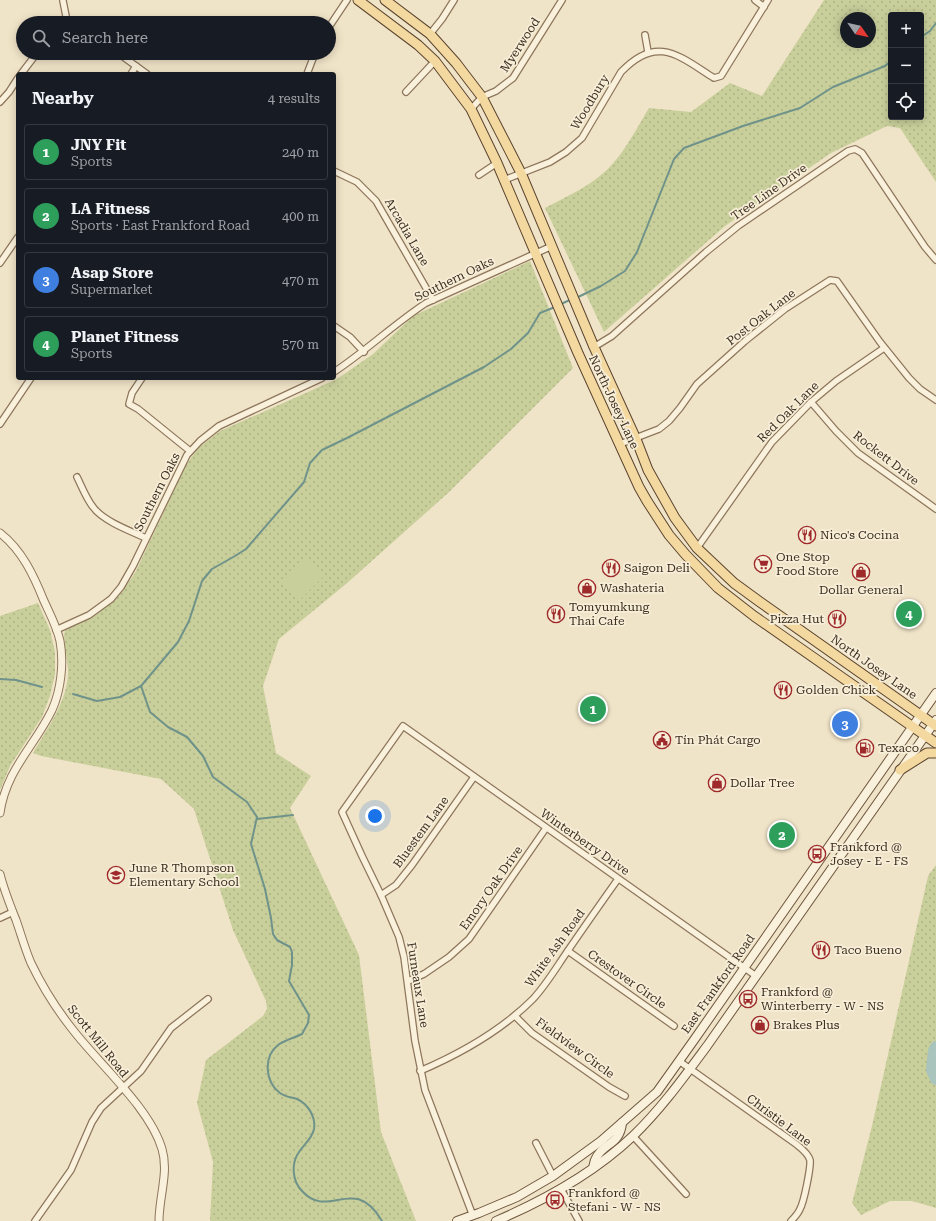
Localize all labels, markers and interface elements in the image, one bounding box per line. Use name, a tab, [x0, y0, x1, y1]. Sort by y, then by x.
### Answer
north arrow	[840, 12, 876, 48]
map controls	[888, 12, 924, 120]
button: +	[888, 12, 924, 48]
street label: Myerwood	[497, 15, 543, 75]
search box	[16, 16, 336, 60]
icon: search	[30, 27, 52, 49]
text: Search here	[62, 29, 148, 47]
button: −	[888, 48, 924, 84]
street label: Woodbury	[568, 71, 612, 132]
button: locate	[888, 84, 924, 120]
text: Nearby	[32, 88, 94, 108]
text: 4 results	[268, 91, 320, 106]
text: JNY Fit	[71, 136, 126, 154]
text: 1	[42, 145, 50, 160]
text: 240 m	[282, 145, 319, 160]
text: Sports	[71, 154, 112, 169]
street label: Tree Line Drive	[729, 161, 810, 223]
street label: Arcadia Lane	[382, 196, 432, 269]
text: LA Fitness	[71, 200, 150, 218]
text: 2	[42, 209, 50, 224]
text: 400 m	[282, 209, 319, 224]
text: Sports · East Frankford Road	[71, 218, 250, 233]
street label: Southern Oaks	[412, 254, 496, 304]
text: Asap Store	[71, 264, 153, 282]
text: 3	[42, 273, 50, 288]
text: 470 m	[282, 273, 319, 288]
text: Supermarket	[71, 282, 152, 297]
street label: Post Oak Lane	[724, 286, 798, 348]
text: Planet Fitness	[71, 328, 179, 346]
text: 4	[42, 337, 50, 352]
text: 570 m	[282, 337, 319, 352]
text: Sports	[71, 346, 112, 361]
street label: North Josey Lane	[586, 353, 642, 451]
street label: Red Oak Lane	[755, 378, 822, 445]
street label: Rockett Drive	[850, 428, 922, 488]
street label: Southern Oaks	[131, 450, 183, 534]
restaurant icon: Nico's Cocina	[797, 525, 817, 545]
place label: Nico's Cocina	[820, 528, 899, 542]
place label: One Stop Food Store	[776, 550, 839, 578]
supermarket icon: One Stop Food Store	[753, 554, 773, 574]
restaurant icon: Saigon Deli	[601, 558, 621, 578]
place label: Saigon Deli	[624, 561, 690, 575]
shop icon: Dollar General	[851, 562, 871, 582]
shop icon: Washateria	[577, 578, 597, 598]
place label: Washateria	[600, 581, 665, 595]
place label: Dollar General	[819, 583, 903, 597]
pin: 4	[896, 599, 922, 629]
place label: Tomyumkung Thai Cafe	[569, 600, 650, 628]
restaurant icon: Tomyumkung Thai Cafe	[546, 604, 566, 624]
restaurant icon: Pizza Hut	[827, 609, 847, 629]
place label: Pizza Hut	[770, 612, 825, 626]
street label: North Josey Lane	[828, 632, 920, 702]
restaurant icon: Golden Chick	[773, 680, 793, 700]
place label: Golden Chick	[796, 683, 877, 697]
pin: 1	[580, 694, 606, 724]
pin: 3	[832, 709, 858, 739]
public building icon: Tín Phát Cargo	[652, 730, 672, 750]
place label: Tín Phát Cargo	[675, 733, 761, 747]
fuel station icon: Texaco	[855, 738, 875, 758]
place label: Texaco	[878, 741, 919, 755]
shop icon: Dollar Tree	[707, 773, 727, 793]
place label: Dollar Tree	[730, 776, 795, 790]
street label: Bluestem Lane	[390, 793, 452, 870]
your location	[365, 806, 385, 826]
street label: Winterberry Drive	[538, 806, 633, 878]
pin: 2	[769, 820, 795, 850]
place label: Frankford @ Josey - E - FS	[830, 840, 908, 868]
street label: Emory Oak Drive	[457, 843, 525, 933]
bus stop icon: Frankford @ Josey - E - FS	[807, 844, 827, 864]
place label: June R Thompson Elementary School	[129, 861, 239, 889]
school or university icon: June R Thompson Elementary School	[106, 865, 126, 885]
street label: White Ash Road	[522, 906, 588, 989]
street label: East Frankford Road	[678, 931, 758, 1036]
restaurant icon: Taco Bueno	[811, 940, 831, 960]
street label: Furneaux Lane	[404, 941, 432, 1029]
place label: Taco Bueno	[834, 943, 902, 957]
street label: Crestover Circle	[585, 947, 669, 1012]
place label: Frankford @ Winterberry - W - NS	[761, 985, 884, 1013]
bus stop icon: Frankford @ Winterberry - W - NS	[738, 989, 758, 1009]
street label: Scott Mill Road	[65, 1002, 132, 1080]
street label: Fieldview Circle	[533, 1015, 617, 1081]
shop icon: Brakes Plus	[750, 1015, 770, 1035]
place label: Brakes Plus	[773, 1018, 840, 1032]
street label: Christie Lane	[744, 1091, 814, 1149]
place label: Frankford @ Stefani - W - NS	[568, 1186, 661, 1214]
bus stop icon: Frankford @ Stefani - W - NS	[545, 1190, 565, 1210]

